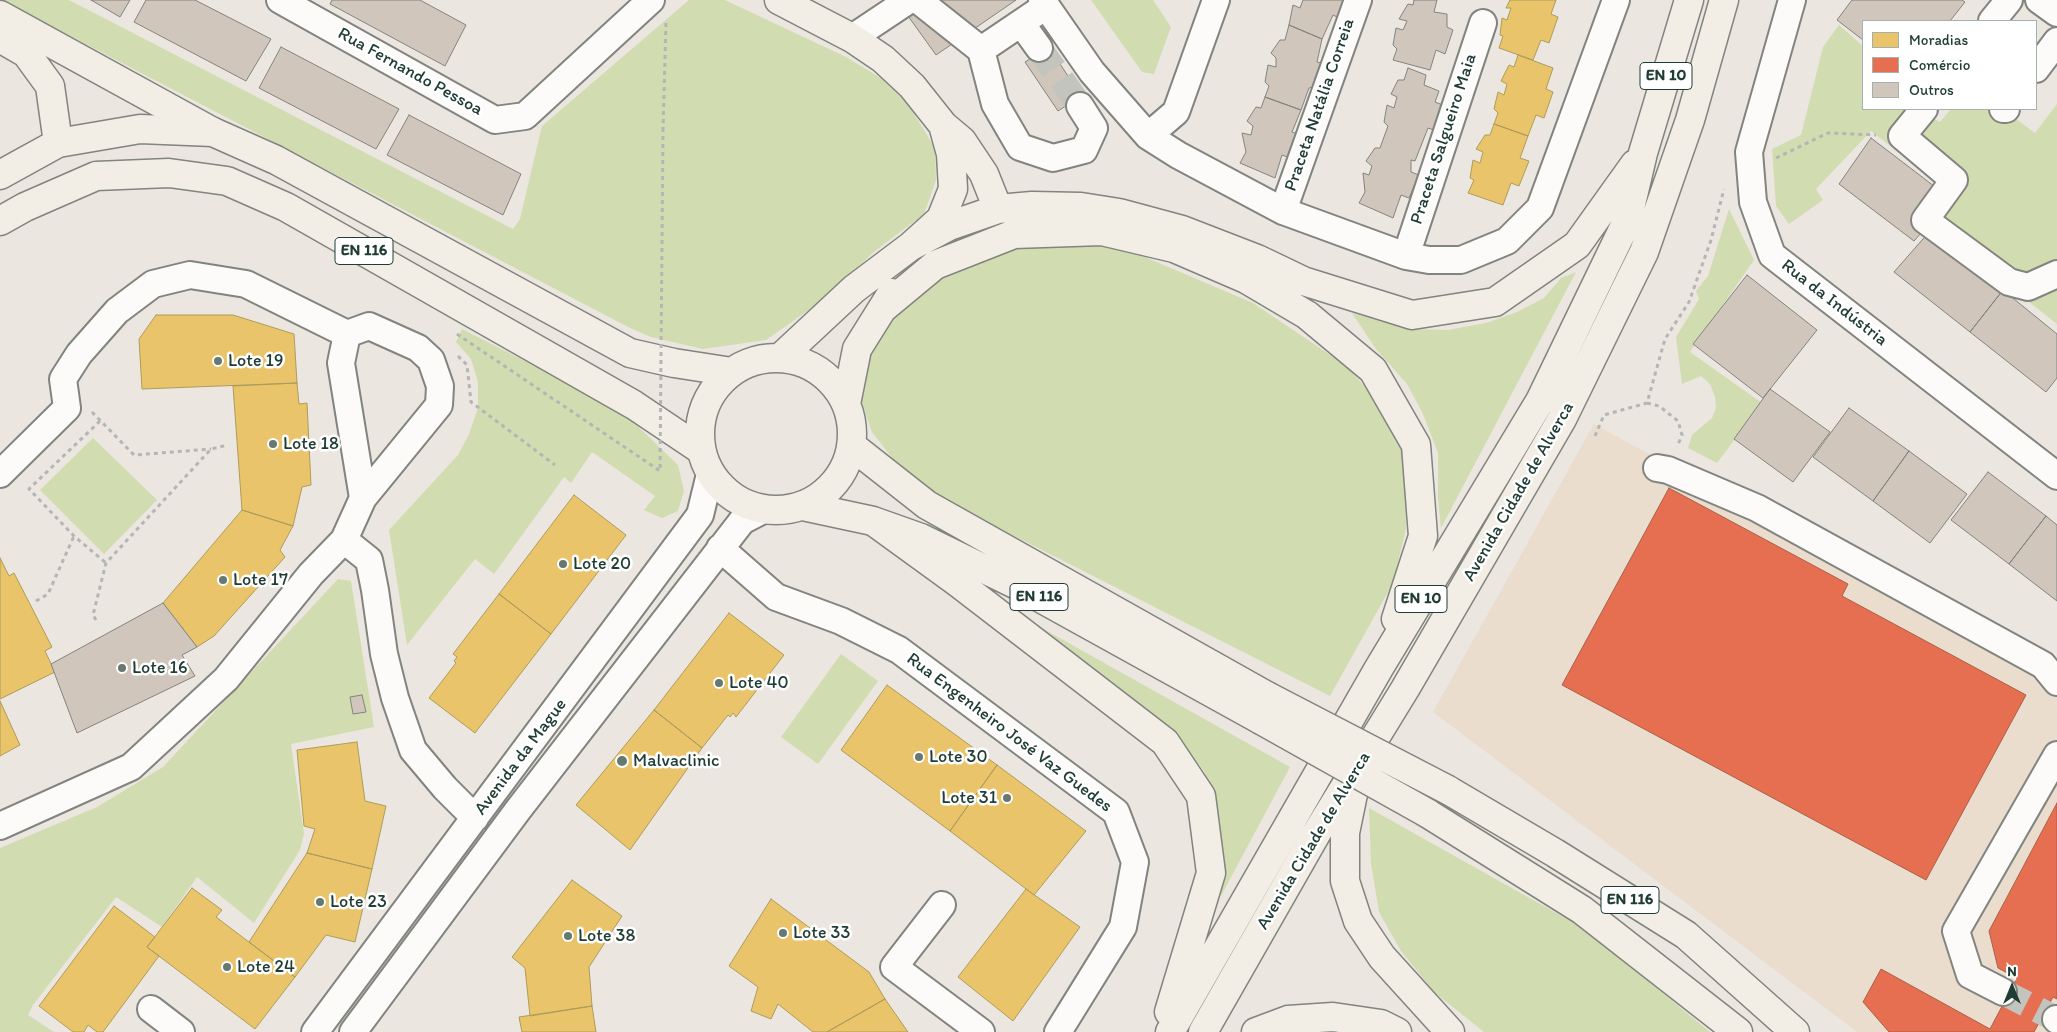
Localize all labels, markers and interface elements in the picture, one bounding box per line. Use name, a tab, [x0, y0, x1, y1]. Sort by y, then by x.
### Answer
street label: Praceta Natália Correia	[1280, 16, 1360, 194]
legend	[1862, 20, 2037, 110]
street label: Rua Fernando Pessoa	[334, 23, 486, 121]
text: Moradias	[1909, 31, 1968, 49]
street label: Praceta Salgueiro Maia	[1406, 51, 1482, 227]
text: Comércio	[1909, 56, 1970, 74]
road number: EN 10	[1640, 62, 1692, 90]
text: Outros	[1909, 81, 1954, 99]
road number: EN 116	[335, 238, 393, 264]
street label: Rua da Indústria	[1777, 255, 1891, 351]
place label: Lote 19	[228, 350, 283, 372]
marker: Lote 19	[212, 355, 224, 367]
street label: Avenida Cidade de Alverca	[1459, 399, 1579, 585]
place label: Lote 18	[283, 433, 339, 455]
marker: Lote 18	[267, 438, 279, 450]
place label: Lote 20	[573, 553, 631, 575]
marker: Lote 20	[557, 558, 569, 570]
place label: Lote 17	[233, 569, 288, 591]
marker: Lote 17	[217, 574, 229, 586]
road number: EN 116	[1010, 584, 1068, 610]
road number: EN 10	[1395, 586, 1447, 612]
street label: Rua Engenheiro José Vaz Guedes	[902, 649, 1116, 817]
place label: Lote 16	[132, 657, 187, 679]
marker: Lote 16	[116, 662, 128, 674]
place label: Lote 40	[729, 672, 788, 694]
marker: Lote 40	[713, 677, 725, 689]
street label: Avenida da Mague	[470, 695, 572, 819]
place label: Lote 30	[929, 746, 987, 768]
street label: Avenida Cidade de Alverca	[1252, 748, 1376, 934]
place label: Malvaclinic	[633, 750, 720, 772]
marker: Lote 30	[913, 751, 925, 763]
marker: Malvaclinic	[615, 754, 629, 768]
place label: Lote 31	[941, 787, 997, 809]
marker: Lote 31	[1001, 792, 1013, 804]
road number: EN 116	[1601, 886, 1659, 914]
place label: Lote 23	[330, 891, 387, 913]
marker: Lote 23	[314, 896, 326, 908]
place label: Lote 33	[793, 922, 850, 944]
place label: Lote 38	[578, 925, 635, 947]
marker: Lote 33	[777, 927, 789, 939]
marker: Lote 38	[562, 930, 574, 942]
place label: Lote 24	[237, 956, 295, 978]
marker: Lote 24	[221, 961, 233, 973]
north arrow	[1987, 962, 2037, 1012]
text: N	[2007, 963, 2017, 980]

